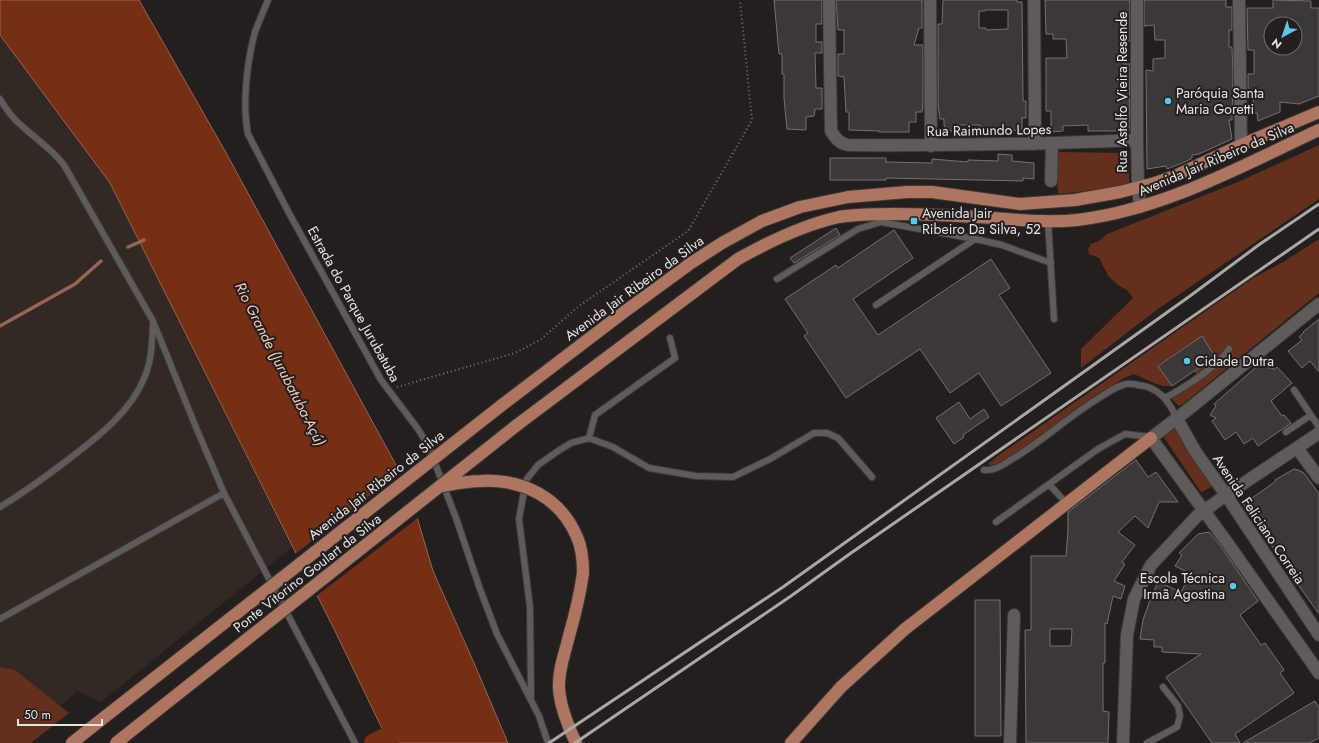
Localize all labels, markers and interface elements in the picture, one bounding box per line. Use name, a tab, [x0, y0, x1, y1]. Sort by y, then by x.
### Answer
street label: Rua Astolfo Vieira Resende	[1112, 12, 1132, 173]
north arrow	[1263, 16, 1303, 56]
text: N	[1268, 35, 1285, 53]
place label: Paróquia Santa Maria Goretti	[1176, 83, 1264, 119]
marker: Paróquia Santa Maria Goretti	[1163, 96, 1173, 106]
street label: Avenida Jair Ribeiro da Silva	[1135, 117, 1297, 201]
street label: Rua Raimundo Lopes	[927, 119, 1052, 141]
place label: Avenida Jair Ribeiro Da Silva, 52	[922, 203, 1041, 239]
marker: Avenida Jair Ribeiro Da Silva, 52	[909, 216, 919, 226]
street label: Estrada do Parque Jurubatuba	[303, 222, 405, 386]
street label: Avenida Jair Ribeiro da Silva	[560, 231, 708, 345]
water label: Rio Grande (Jurubatuba-Açú)	[229, 278, 331, 450]
place label: Cidade Dutra	[1195, 351, 1274, 371]
marker: Cidade Dutra	[1182, 356, 1192, 366]
street label: Avenida Jair Ribeiro da Silva	[304, 426, 448, 544]
street label: Avenida Feliciano Correia	[1208, 450, 1310, 588]
street label: Ponte Vitorino Goulart da Silva	[229, 509, 385, 637]
place label: Escola Técnica Irmã Agostina	[1140, 568, 1225, 604]
marker: Escola Técnica Irmã Agostina	[1228, 581, 1238, 591]
scale bar	[18, 701, 102, 727]
text: 50 m	[24, 706, 51, 724]

